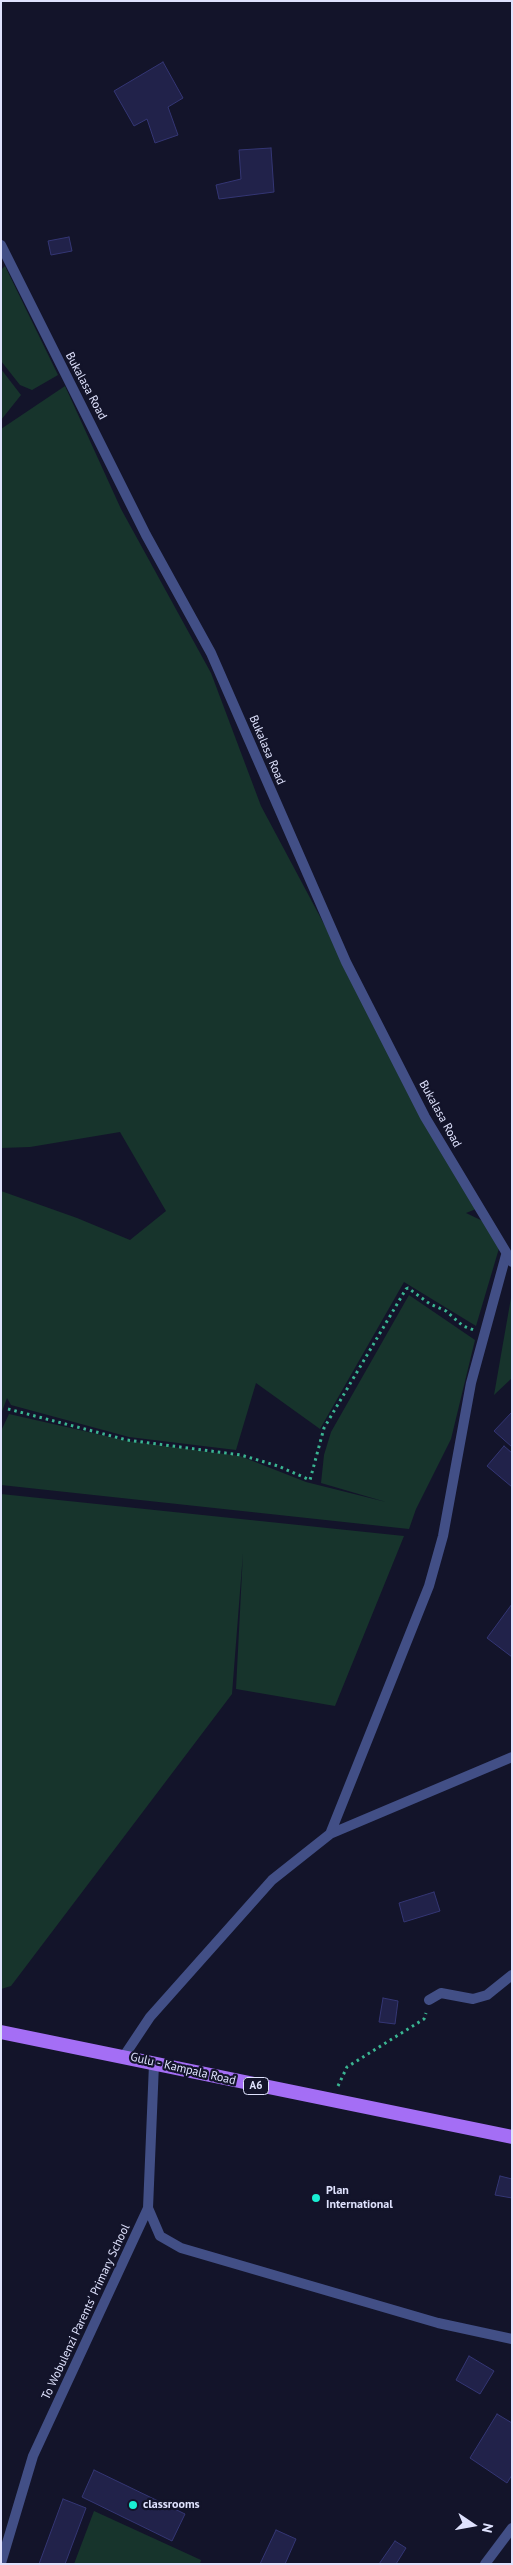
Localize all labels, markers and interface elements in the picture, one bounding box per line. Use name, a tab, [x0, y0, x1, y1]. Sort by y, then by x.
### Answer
street label: Bukalasa Road	[62, 350, 110, 422]
street label: Bukalasa Road	[246, 713, 288, 787]
street label: Bukalasa Road	[416, 1078, 464, 1150]
street label: Gulu - Kampala Road	[129, 2050, 237, 2088]
road number: A6	[244, 2078, 268, 2094]
place label: Plan International	[326, 2184, 393, 2212]
marker: Plan International	[310, 2192, 322, 2204]
street label: To Wobulenzi Parents' Primary School	[39, 2222, 133, 2402]
place label: classrooms	[143, 2498, 200, 2512]
marker: classrooms	[127, 2499, 139, 2511]
north arrow	[448, 2500, 498, 2550]
text: N	[478, 2522, 497, 2534]

